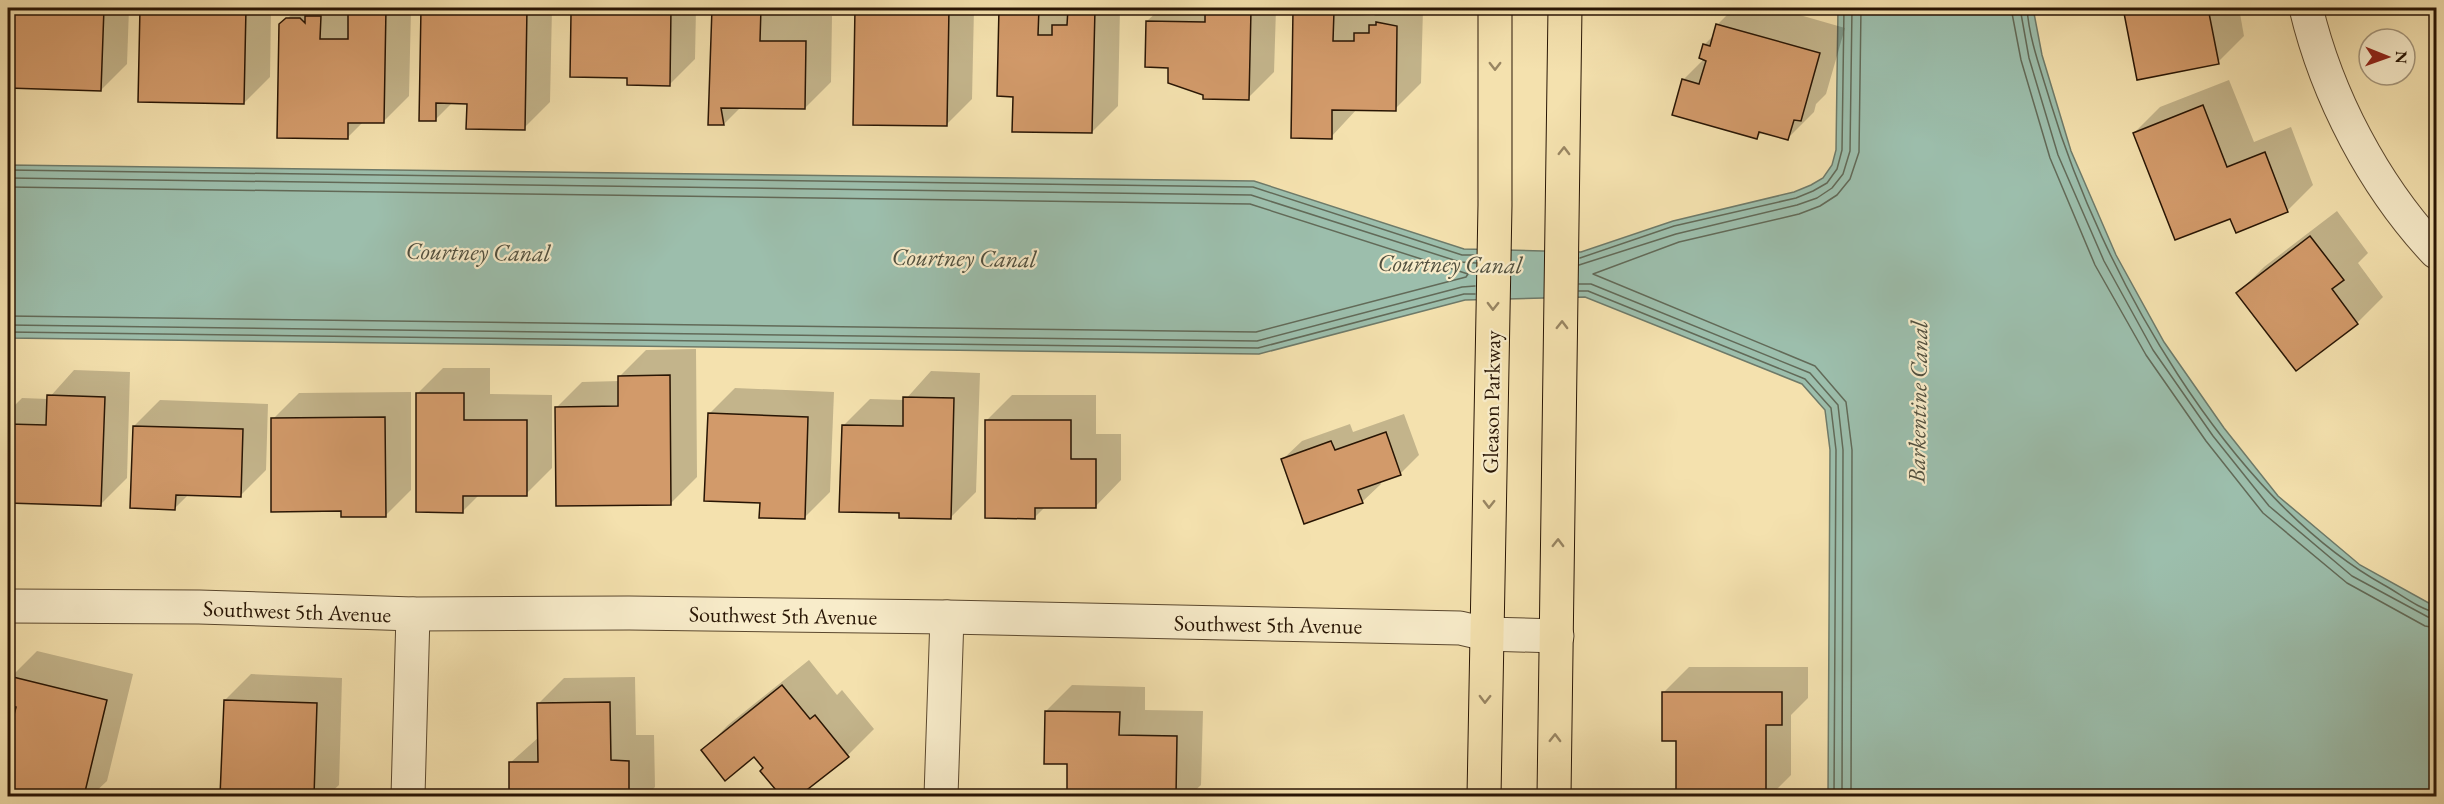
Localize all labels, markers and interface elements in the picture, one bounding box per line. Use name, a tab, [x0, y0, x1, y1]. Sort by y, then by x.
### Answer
north arrow	[2357, 27, 2417, 87]
text: N	[2391, 51, 2412, 64]
one-way arrow	[1489, 61, 1501, 70]
one-way arrow	[1558, 146, 1570, 155]
water label: Courtney Canal	[405, 235, 552, 268]
water label: Courtney Canal	[891, 241, 1038, 274]
water label: Courtney Canal	[1377, 247, 1524, 280]
one-way arrow	[1487, 301, 1499, 310]
water label: Barkentine Canal	[1901, 319, 1934, 484]
one-way arrow	[1555, 321, 1568, 330]
street label: Gleason Parkway	[1476, 330, 1507, 474]
one-way arrow	[1483, 499, 1495, 508]
one-way arrow	[1552, 539, 1565, 548]
street label: Southwest 5th Avenue	[202, 594, 392, 629]
street label: Southwest 5th Avenue	[689, 599, 878, 632]
street label: Southwest 5th Avenue	[1174, 608, 1363, 641]
one-way arrow	[1479, 694, 1491, 703]
one-way arrow	[1549, 734, 1562, 743]

